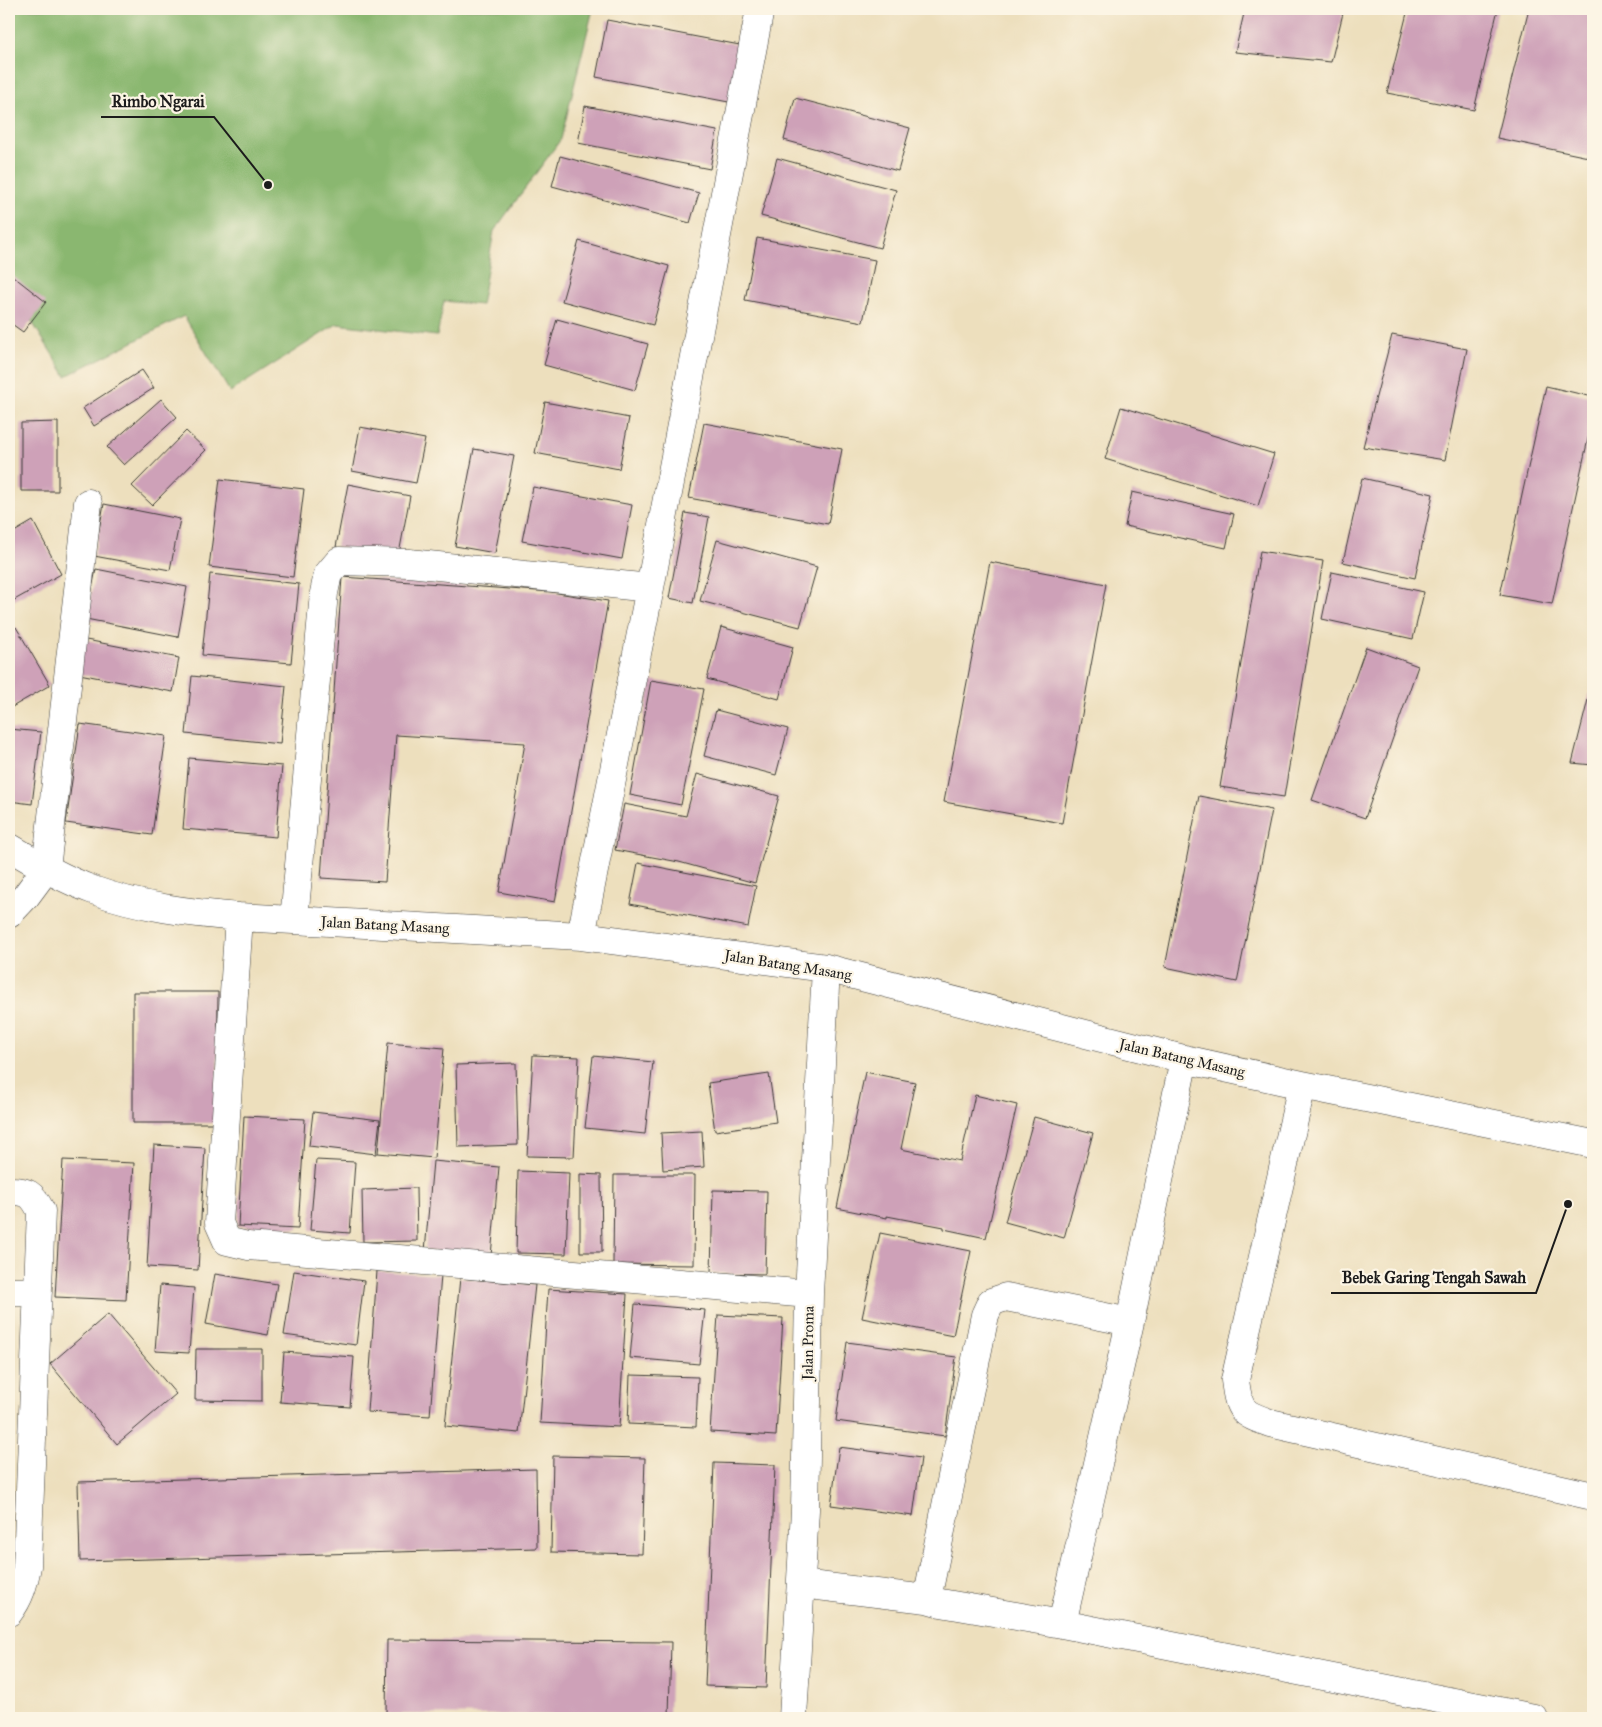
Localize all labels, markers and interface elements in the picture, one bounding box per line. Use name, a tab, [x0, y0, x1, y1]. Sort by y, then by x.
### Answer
callout: Rimbo Ngarai	[101, 86, 214, 117]
text: Rimbo Ngarai	[111, 92, 205, 112]
street label: Jalan Batang Masang	[318, 913, 451, 938]
street label: Jalan Batang Masang	[721, 946, 854, 985]
street label: Jalan Batang Masang	[1115, 1034, 1248, 1082]
callout: Bebek Garing Tengah Sawah	[1331, 1262, 1536, 1293]
text: Bebek Garing Tengah Sawah	[1342, 1268, 1526, 1288]
street label: Jalan Proma	[798, 1305, 819, 1382]

